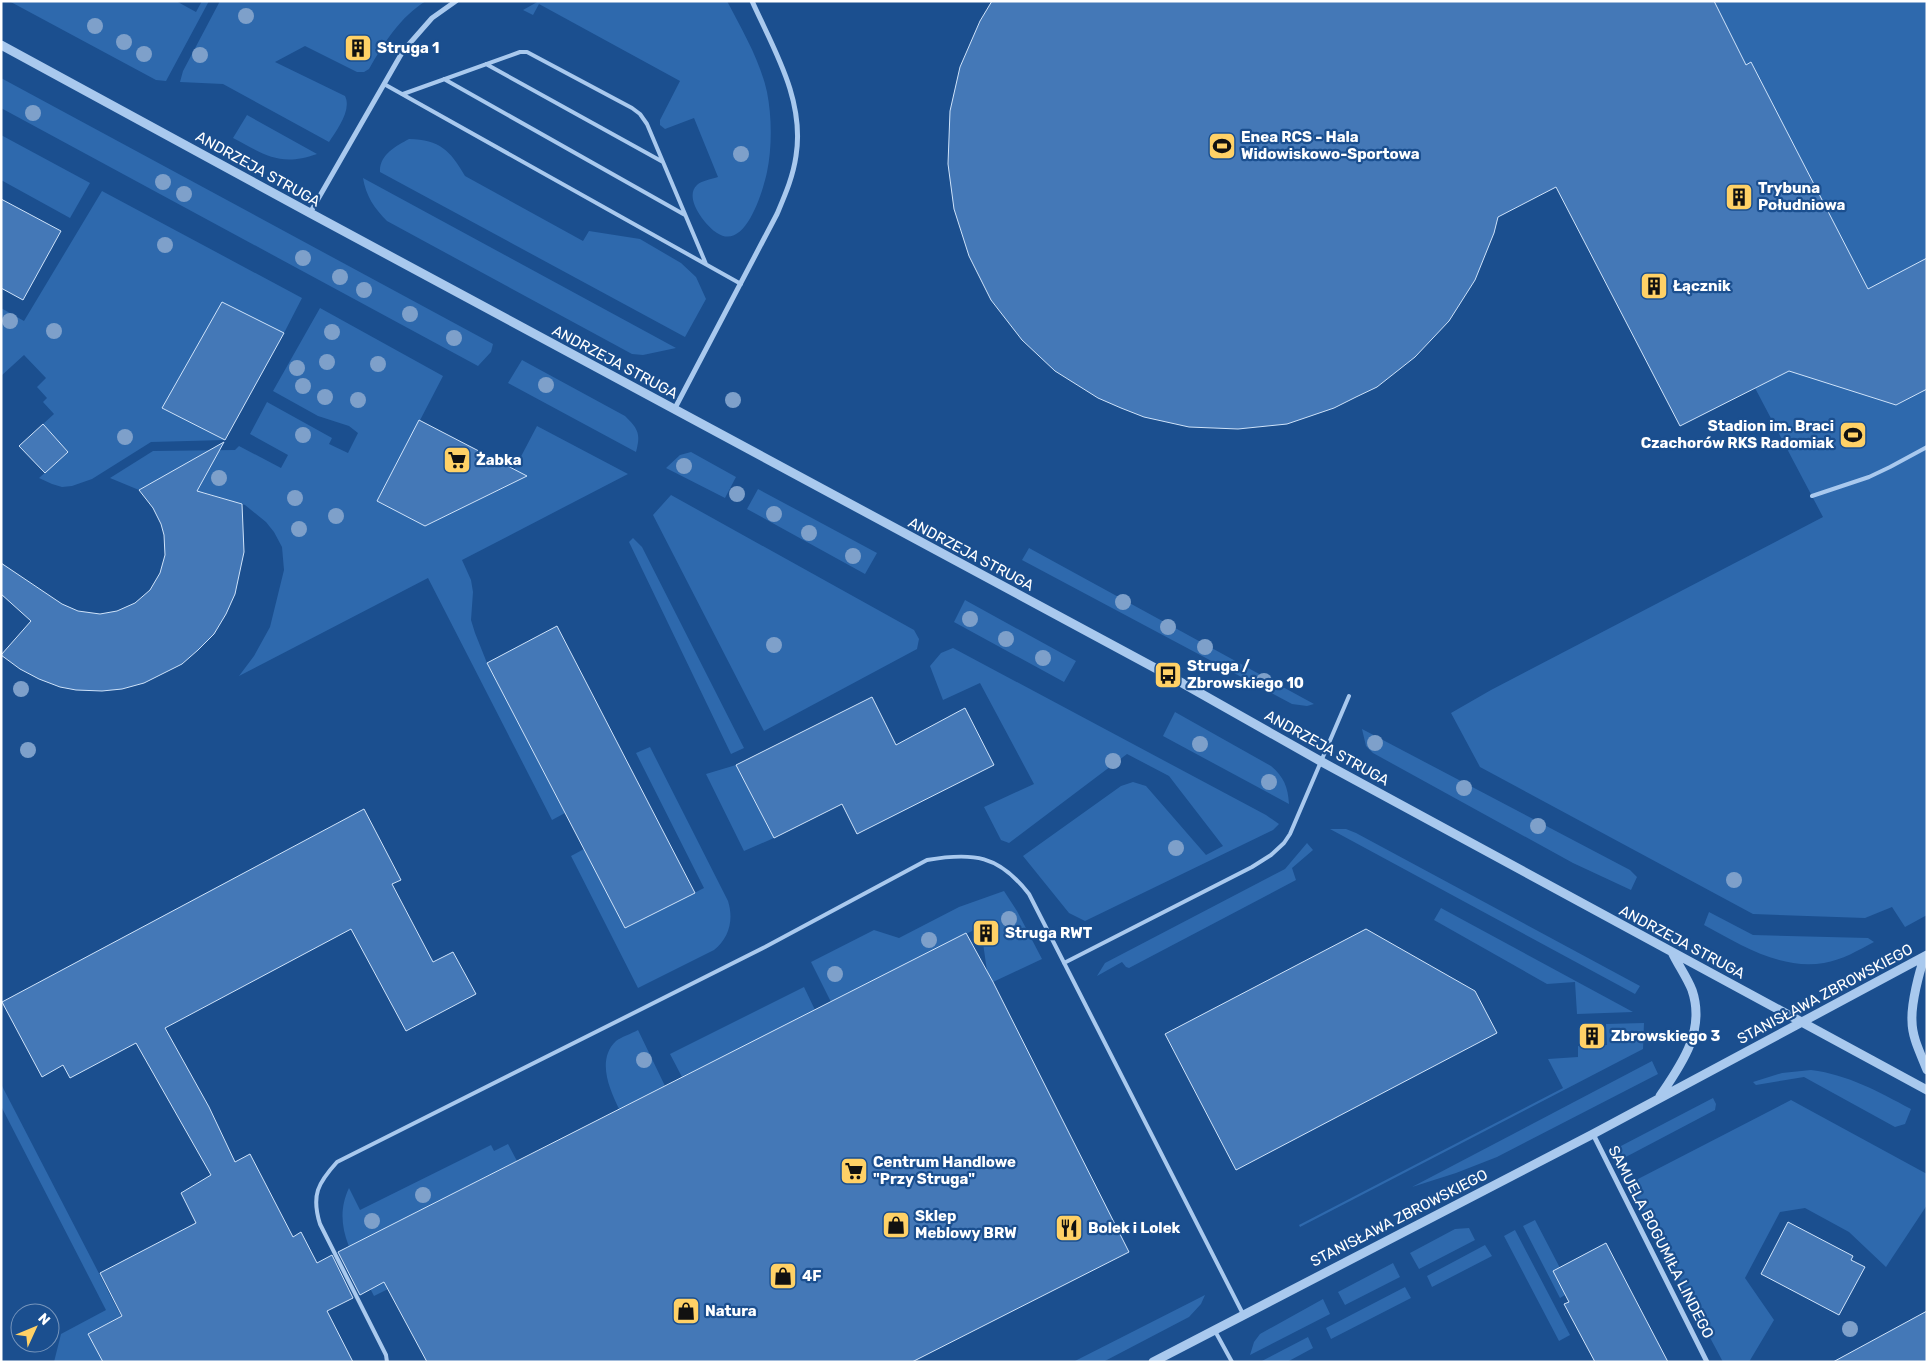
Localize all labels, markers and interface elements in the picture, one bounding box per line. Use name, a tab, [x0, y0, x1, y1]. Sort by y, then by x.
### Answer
building icon: Struga 1	[343, 33, 373, 63]
place label: Struga 1	[377, 39, 439, 57]
street label: ANDRZEJA STRUGA	[193, 127, 323, 211]
place label: Enea RCS - Hala Widowiskowo-Sportowa	[1241, 128, 1420, 163]
sports icon: Enea RCS - Hala Widowiskowo-Sportowa	[1207, 131, 1237, 161]
place label: Trybuna Południowa	[1758, 179, 1846, 214]
building icon: Trybuna Południowa	[1724, 182, 1754, 212]
building icon: Łącznik	[1639, 271, 1669, 301]
place label: Łącznik	[1673, 277, 1731, 295]
street label: ANDRZEJA STRUGA	[549, 321, 681, 403]
place label: Stadion im. Braci Czachorów RKS Radomiak	[1641, 417, 1834, 452]
sports icon: Stadion im. Braci Czachorów RKS Radomiak	[1838, 420, 1868, 450]
supermarket icon: Żabka	[442, 445, 472, 475]
place label: Żabka	[476, 451, 522, 469]
street label: ANDRZEJA STRUGA	[905, 513, 1037, 595]
place label: Struga / Zbrowskiego 10	[1187, 657, 1304, 692]
bus stop icon: Struga / Zbrowskiego 10	[1153, 660, 1183, 690]
street label: ANDRZEJA STRUGA	[1262, 706, 1392, 790]
street label: ANDRZEJA STRUGA	[1616, 901, 1748, 983]
building icon: Struga RWT	[971, 918, 1001, 948]
place label: Struga RWT	[1005, 924, 1093, 942]
street label: STANISŁAWA ZBROWSKIEGO	[1734, 940, 1916, 1048]
building icon: Zbrowskiego 3	[1577, 1021, 1607, 1051]
place label: Zbrowskiego 3	[1611, 1027, 1720, 1045]
street label: SAMUELA BOGUMIŁA LINDEGO	[1604, 1143, 1718, 1341]
place label: Centrum Handlowe "Przy Struga"	[873, 1153, 1016, 1188]
supermarket icon: Centrum Handlowe "Przy Struga"	[839, 1156, 869, 1186]
street label: STANISŁAWA ZBROWSKIEGO	[1307, 1165, 1491, 1271]
place label: Sklep Meblowy BRW	[915, 1207, 1017, 1242]
shop icon: Sklep Meblowy BRW	[881, 1210, 911, 1240]
restaurant icon: Bolek i Lolek	[1054, 1213, 1084, 1243]
place label: Bolek i Lolek	[1088, 1219, 1181, 1237]
shop icon: 4F	[768, 1261, 798, 1291]
place label: 4F	[802, 1267, 822, 1285]
shop icon: Natura	[671, 1296, 701, 1326]
place label: Natura	[705, 1302, 757, 1320]
north arrow	[10, 1303, 60, 1353]
text: N	[34, 1310, 54, 1329]

